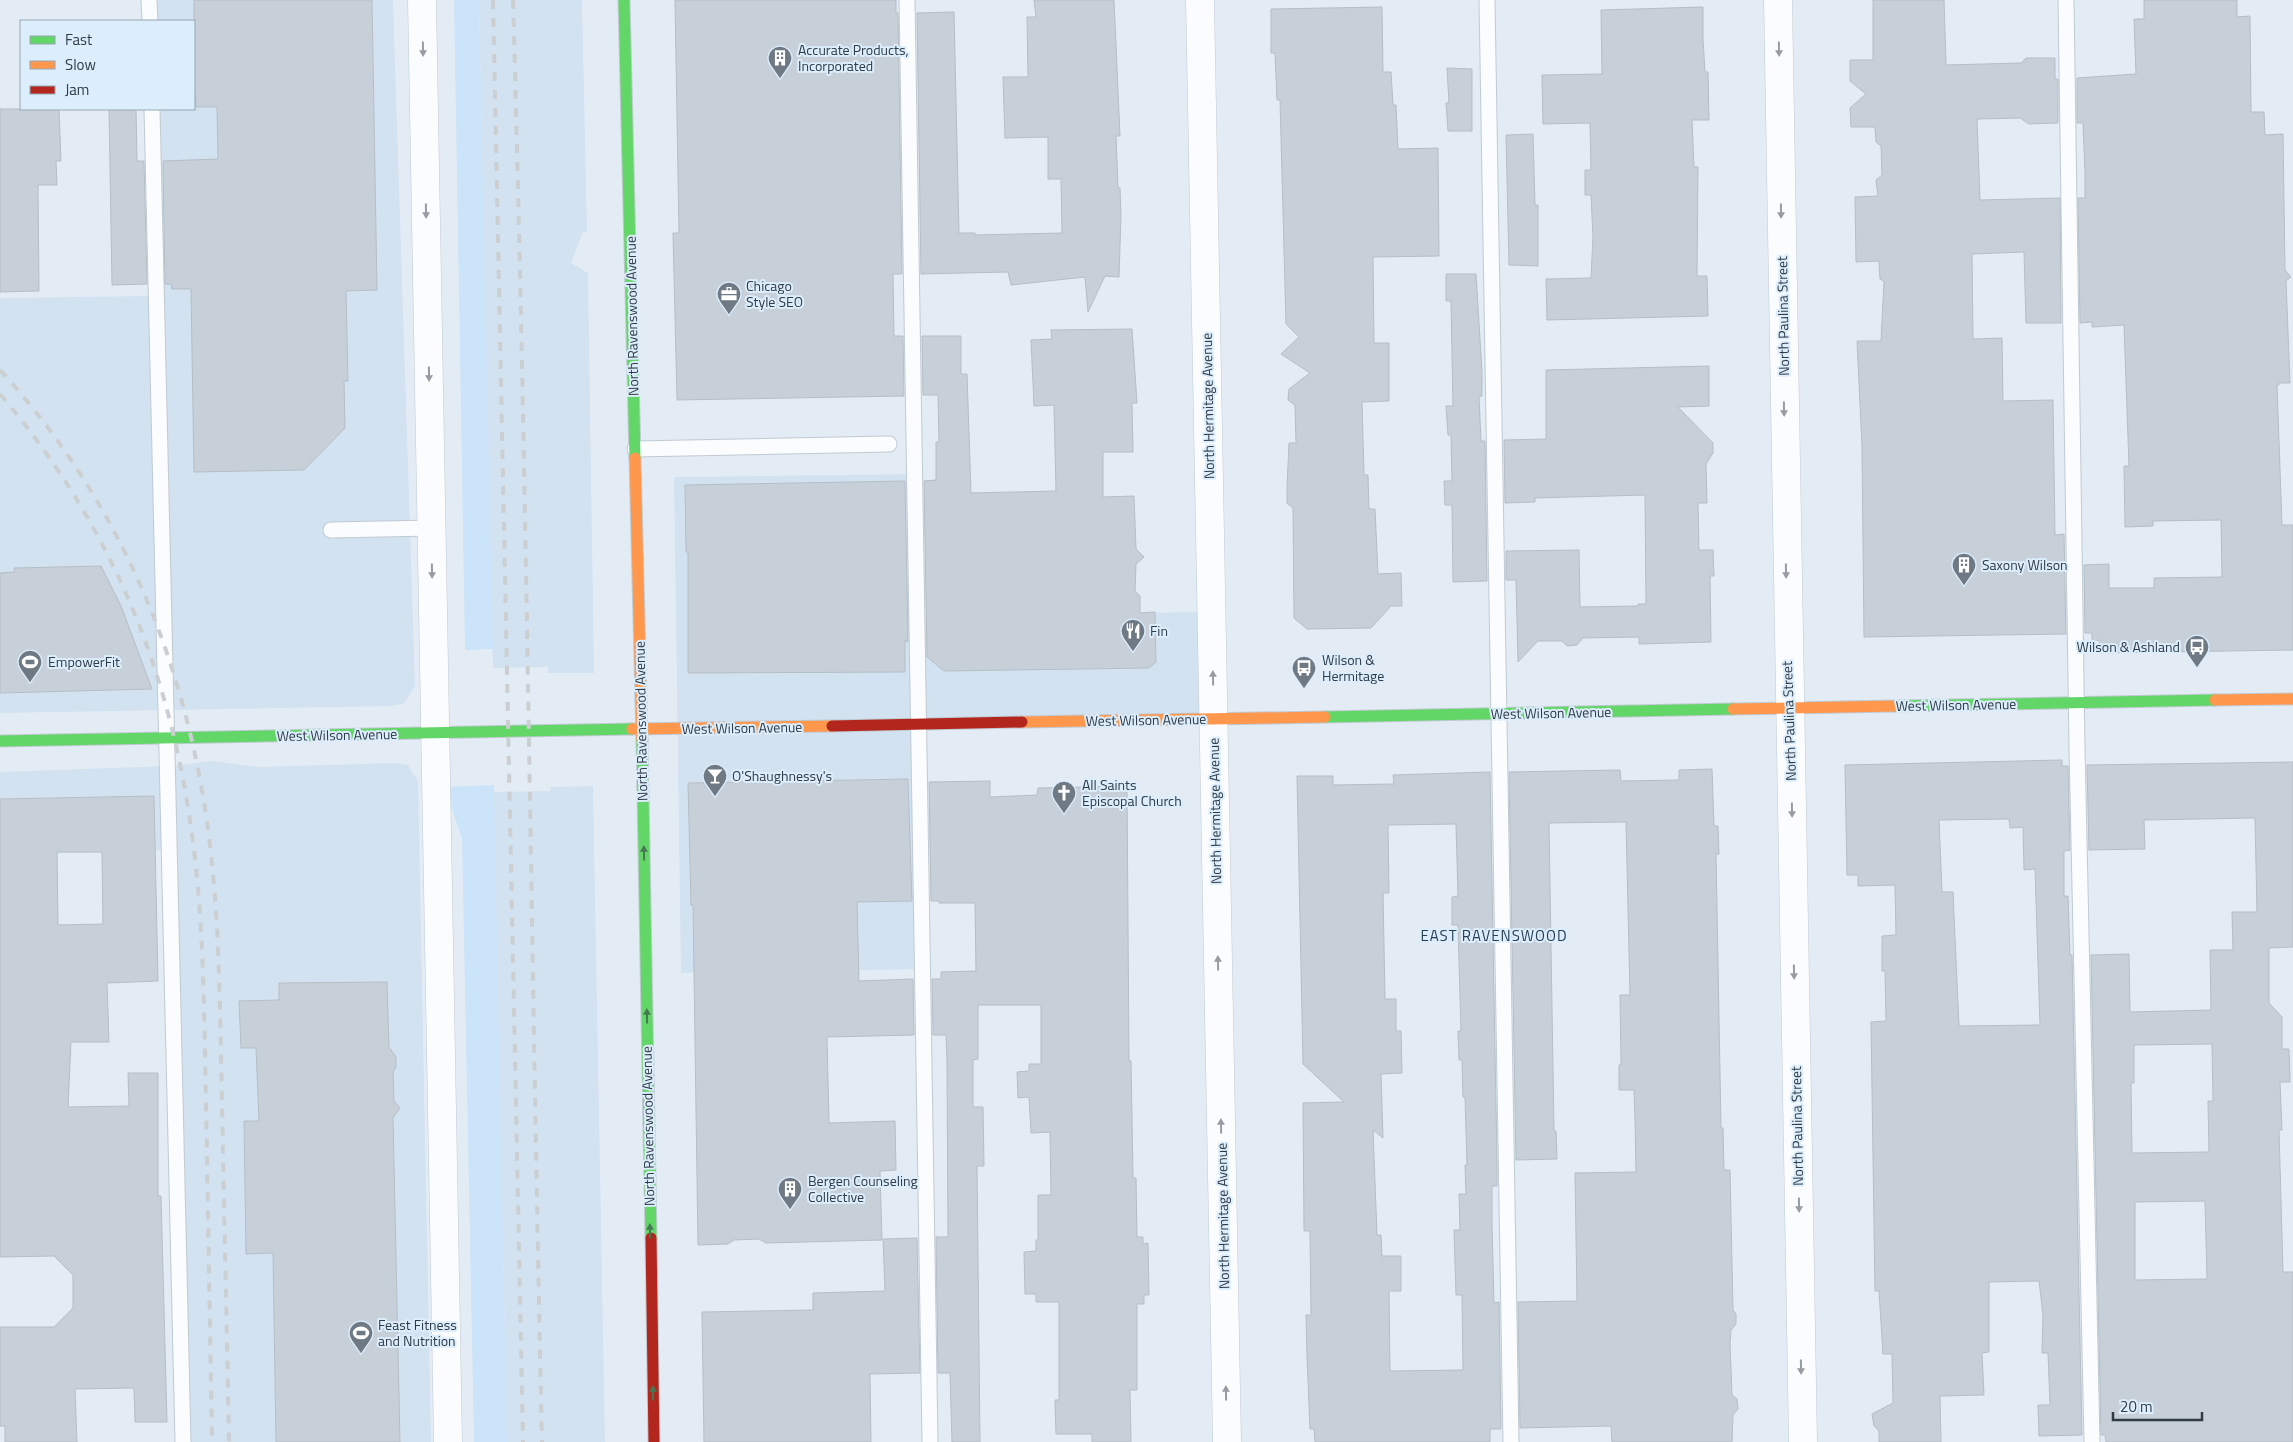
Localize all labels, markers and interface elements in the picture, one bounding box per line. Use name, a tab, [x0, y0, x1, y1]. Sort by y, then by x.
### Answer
legend	[20, 20, 195, 110]
text: Fast	[65, 28, 93, 51]
place label: Accurate Products, Incorporated	[798, 39, 909, 76]
one-way arrow	[419, 41, 427, 57]
one-way arrow	[1775, 41, 1783, 57]
building icon: Accurate Products, Incorporated	[767, 45, 793, 79]
text: Slow	[65, 53, 96, 76]
text: Jam	[65, 78, 89, 101]
one-way arrow	[422, 203, 430, 219]
one-way arrow	[1777, 203, 1785, 219]
street label: North Ravenswood Avenue	[620, 236, 643, 396]
street label: North Paulina Street	[1771, 256, 1794, 376]
place label: Chicago Style SEO	[746, 275, 803, 312]
office icon: Chicago Style SEO	[716, 281, 742, 315]
street label: North Hermitage Avenue	[1196, 333, 1219, 479]
one-way arrow	[425, 366, 433, 382]
one-way arrow	[1780, 401, 1788, 417]
building icon: Saxony Wilson	[1951, 552, 1977, 586]
place label: Saxony Wilson	[1982, 554, 2068, 575]
one-way arrow	[428, 563, 436, 579]
one-way arrow	[1783, 563, 1791, 579]
restaurant icon: Fin	[1120, 618, 1146, 652]
place label: Fin	[1150, 620, 1168, 641]
bus stop icon: Wilson & Ashland	[2184, 634, 2210, 668]
place label: Wilson & Ashland	[2077, 636, 2180, 657]
street label: North Ravenswood Avenue	[629, 641, 652, 801]
sports icon: EmpowerFit	[17, 649, 43, 683]
place label: Wilson & Hermitage	[1322, 649, 1384, 686]
place label: EmpowerFit	[48, 651, 120, 672]
bus stop icon: Wilson & Hermitage	[1291, 655, 1317, 689]
street label: North Paulina Street	[1776, 661, 1801, 781]
one-way arrow	[1209, 670, 1217, 686]
street label: West Wilson Avenue	[1895, 693, 2017, 716]
street label: West Wilson Avenue	[1490, 701, 1612, 724]
street label: West Wilson Avenue	[1085, 708, 1207, 731]
street label: West Wilson Avenue	[681, 716, 803, 739]
street label: West Wilson Avenue	[276, 723, 398, 746]
street label: North Hermitage Avenue	[1203, 738, 1226, 884]
bar icon: O'Shaughnessy's	[702, 763, 728, 797]
place label: O'Shaughnessy's	[732, 765, 832, 786]
place label: All Saints Episcopal Church	[1082, 774, 1182, 811]
church icon: All Saints Episcopal Church	[1051, 780, 1077, 814]
one-way arrow	[1788, 802, 1796, 818]
one-way arrow	[640, 845, 648, 861]
district label: EAST RAVENSWOOD	[1420, 924, 1568, 947]
one-way arrow	[1214, 955, 1222, 971]
one-way arrow	[1791, 965, 1799, 981]
one-way arrow	[642, 1008, 650, 1024]
street label: North Ravenswood Avenue	[636, 1046, 659, 1206]
street label: North Paulina Street	[1785, 1066, 1808, 1186]
one-way arrow	[1217, 1118, 1225, 1134]
street label: North Hermitage Avenue	[1211, 1143, 1234, 1289]
place label: Bergen Counseling Collective	[808, 1170, 918, 1207]
building icon: Bergen Counseling Collective	[777, 1176, 803, 1210]
one-way arrow	[1795, 1197, 1803, 1213]
one-way arrow	[646, 1223, 654, 1239]
place label: Feast Fitness and Nutrition	[378, 1314, 457, 1351]
sports icon: Feast Fitness and Nutrition	[348, 1320, 374, 1354]
one-way arrow	[1798, 1359, 1806, 1375]
one-way arrow	[649, 1385, 657, 1401]
one-way arrow	[1222, 1385, 1230, 1401]
scale bar	[2113, 1390, 2202, 1422]
text: 20 m	[2120, 1395, 2153, 1418]

